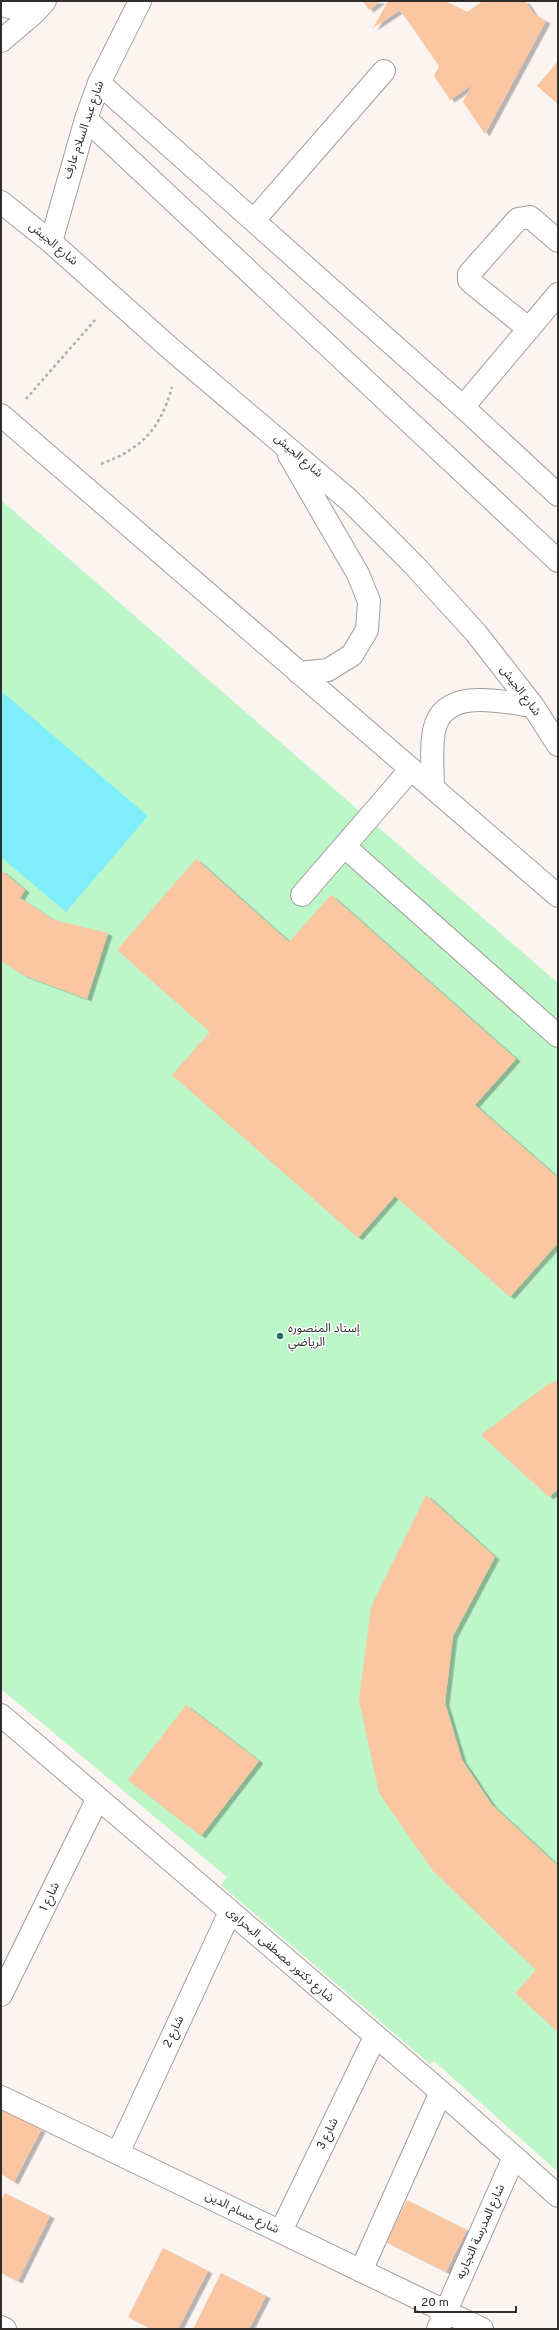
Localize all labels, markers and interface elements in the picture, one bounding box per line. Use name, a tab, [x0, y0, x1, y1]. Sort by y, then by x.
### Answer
street label: شارع عبد السلام عارف	[60, 79, 108, 181]
street label: شارع الجيش	[25, 219, 81, 269]
street label: شارع الجيش	[270, 430, 326, 482]
street label: شارع الجيش	[496, 662, 544, 720]
place label: إستاد المنصوره الرياضي	[288, 1321, 360, 1352]
marker: إستاد المنصوره الرياضي	[275, 1331, 285, 1341]
street label: شارع 1	[36, 1880, 64, 1914]
street label: شارع دكتور مصطفى البحراوى	[223, 1904, 337, 2006]
street label: شارع 2	[160, 2013, 188, 2051]
street label: شارع 3	[313, 2115, 343, 2153]
street label: شارع المدرسة التجاريه	[453, 2182, 509, 2282]
street label: شارع حسام الدين	[202, 2188, 282, 2238]
scale bar	[415, 2288, 516, 2314]
text: 20 m	[421, 2295, 449, 2311]

